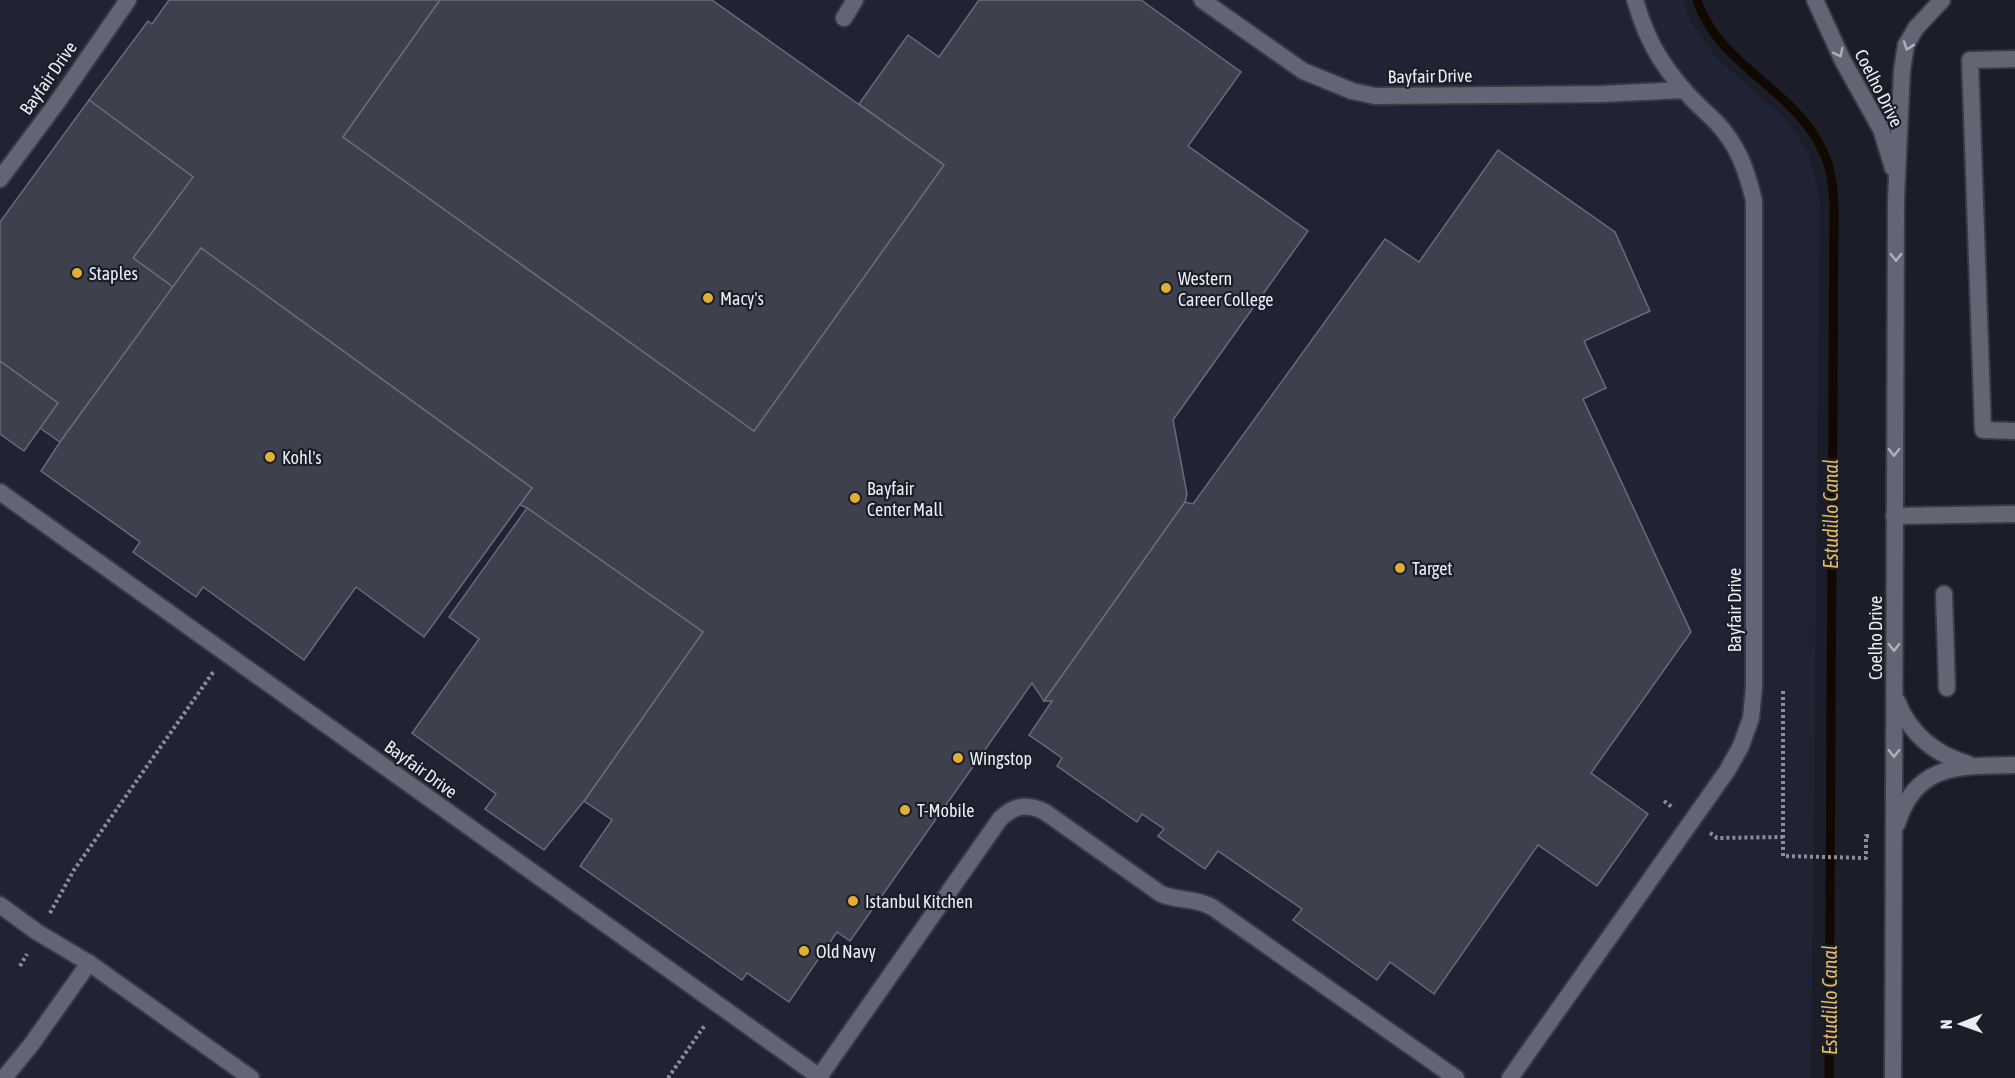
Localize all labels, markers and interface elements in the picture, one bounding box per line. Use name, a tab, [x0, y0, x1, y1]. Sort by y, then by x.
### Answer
street label: Bayfair Drive	[15, 37, 81, 119]
one-way arrow	[1902, 40, 1915, 51]
street label: Coelho Drive	[1851, 46, 1907, 130]
one-way arrow	[1832, 47, 1843, 57]
street label: Bayfair Drive	[1388, 65, 1472, 87]
one-way arrow	[1890, 253, 1902, 262]
place label: Staples	[89, 263, 138, 284]
marker: Staples	[70, 266, 84, 280]
place label: Western Career College	[1178, 268, 1273, 310]
marker: Western Career College	[1159, 281, 1173, 295]
place label: Macy's	[720, 288, 764, 309]
marker: Macy's	[701, 291, 715, 305]
place label: Kohl's	[282, 447, 322, 468]
one-way arrow	[1888, 448, 1901, 457]
marker: Kohl's	[263, 450, 277, 464]
water label: Estudillo Canal	[1819, 459, 1842, 569]
place label: Bayfair Center Mall	[867, 478, 943, 520]
marker: Bayfair Center Mall	[848, 491, 862, 505]
place label: Target	[1412, 558, 1453, 579]
marker: Target	[1393, 561, 1407, 575]
street label: Bayfair Drive	[1724, 568, 1745, 652]
street label: Coelho Drive	[1865, 596, 1886, 680]
one-way arrow	[1888, 643, 1900, 652]
street label: Bayfair Drive	[381, 736, 461, 802]
place label: Wingstop	[970, 748, 1032, 769]
one-way arrow	[1888, 748, 1900, 757]
marker: Wingstop	[951, 751, 965, 765]
place label: T-Mobile	[917, 800, 974, 821]
marker: T-Mobile	[898, 803, 912, 817]
place label: Istanbul Kitchen	[865, 891, 973, 912]
marker: Istanbul Kitchen	[846, 894, 860, 908]
place label: Old Navy	[816, 941, 876, 962]
marker: Old Navy	[797, 944, 811, 958]
water label: Estudillo Canal	[1818, 945, 1841, 1055]
north arrow	[1931, 994, 1991, 1054]
text: N	[1937, 1019, 1955, 1029]

